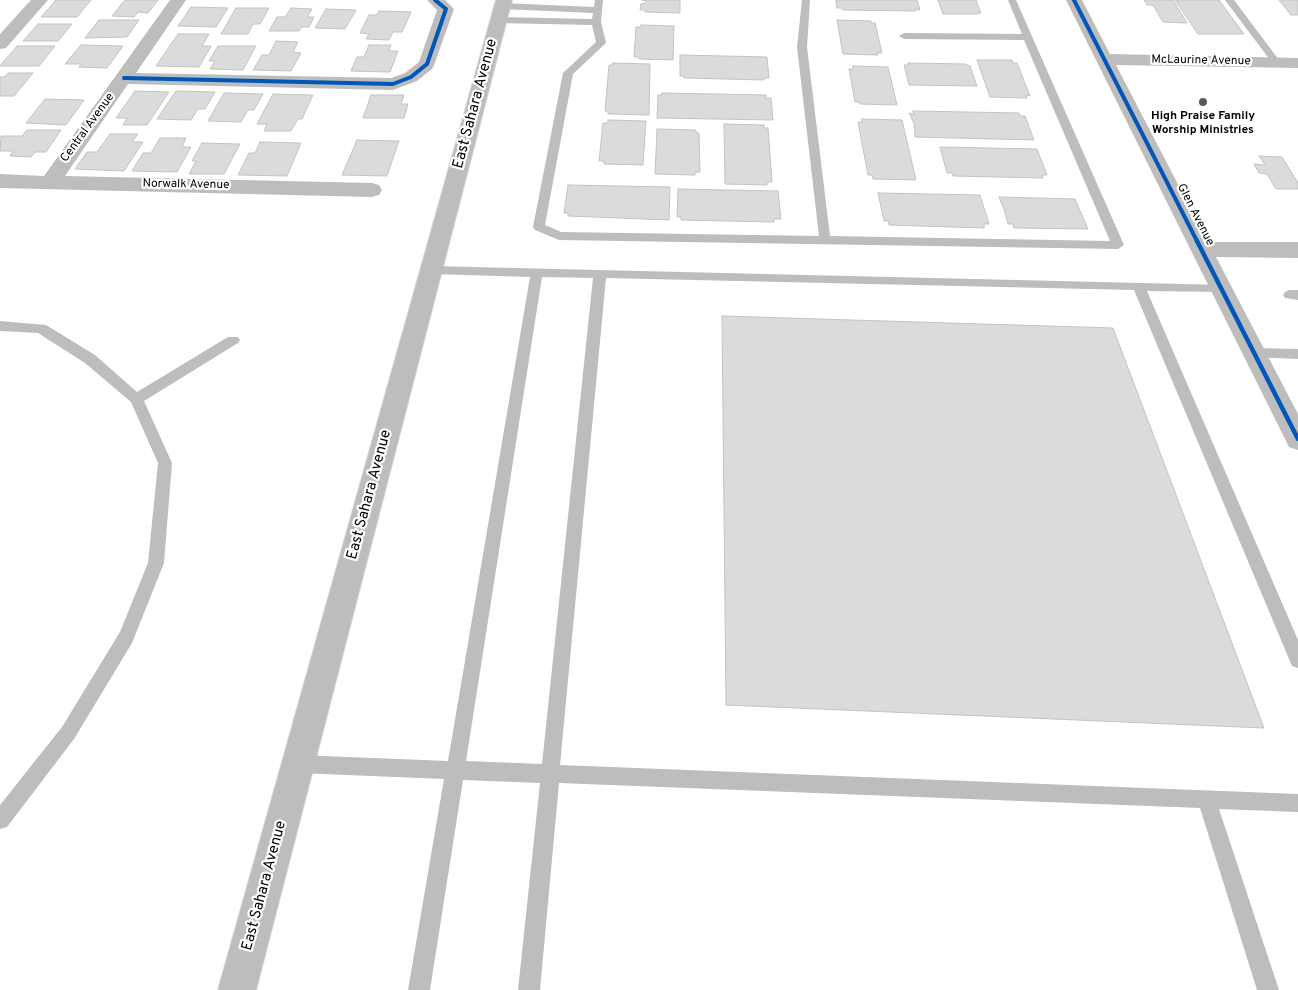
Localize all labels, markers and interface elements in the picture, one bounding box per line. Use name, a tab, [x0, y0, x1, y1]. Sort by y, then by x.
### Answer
street label: East Sahara Avenue	[450, 37, 502, 171]
street label: McLaurine Avenue	[1151, 53, 1251, 69]
street label: Central Avenue	[58, 91, 118, 165]
marker: High Praise Family Worship Ministries	[1197, 96, 1209, 108]
place label: High Praise Family Worship Ministries	[1151, 110, 1255, 138]
street label: Norwalk Avenue	[142, 177, 230, 193]
street label: Glen Avenue	[1173, 182, 1217, 248]
street label: East Sahara Avenue	[344, 428, 396, 562]
street label: East Sahara Avenue	[239, 819, 291, 953]

